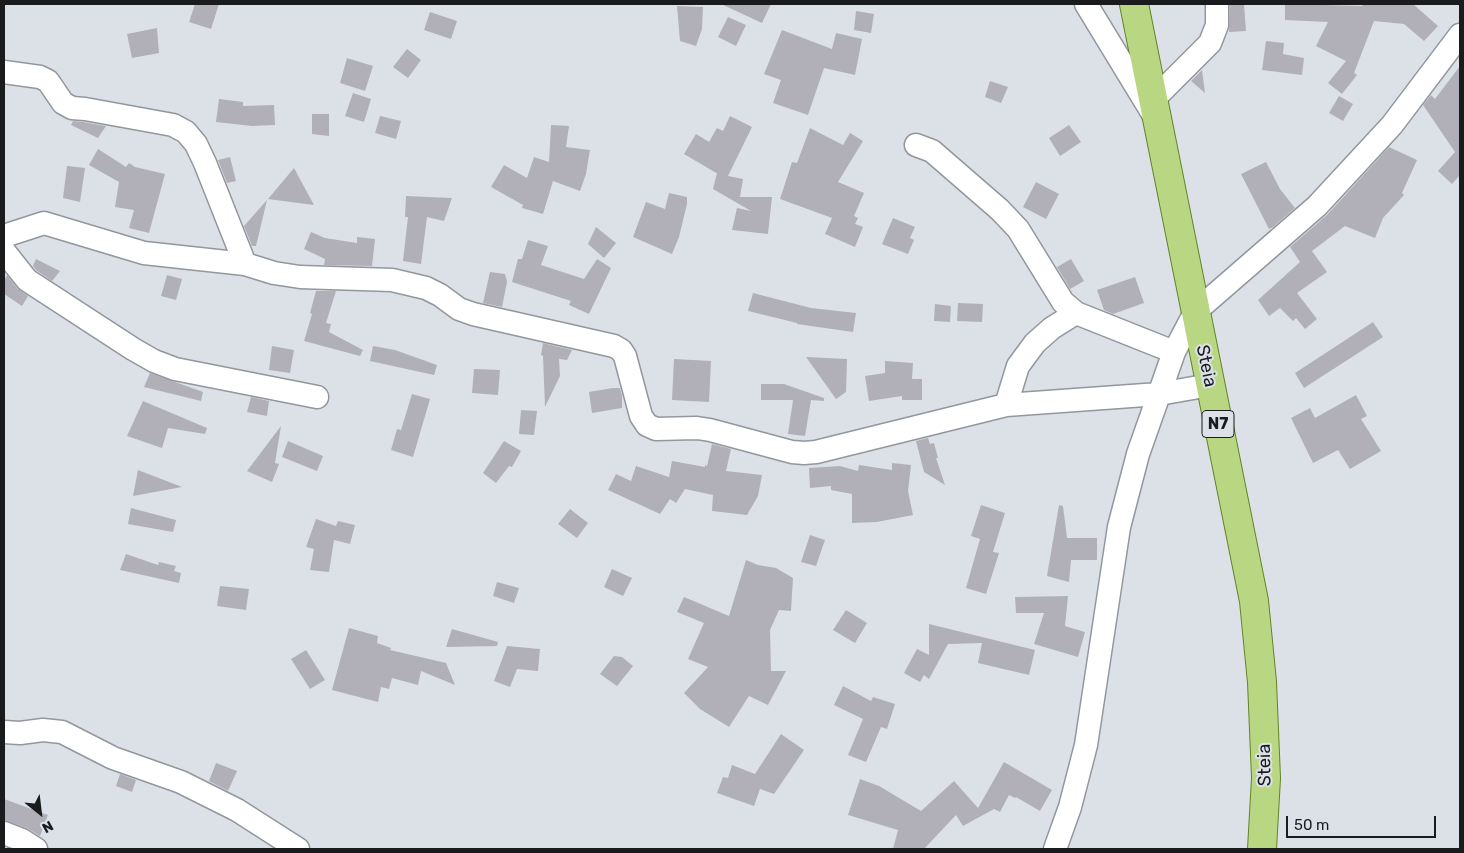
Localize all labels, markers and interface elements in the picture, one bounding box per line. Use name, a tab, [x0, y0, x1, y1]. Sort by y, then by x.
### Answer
street label: Steia	[1191, 343, 1221, 389]
road number: N7	[1202, 410, 1234, 438]
street label: Steia	[1254, 744, 1276, 786]
north arrow	[15, 788, 65, 838]
scale bar	[1289, 806, 1439, 838]
text: 50 m	[1294, 816, 1329, 834]
text: N	[39, 817, 56, 836]

